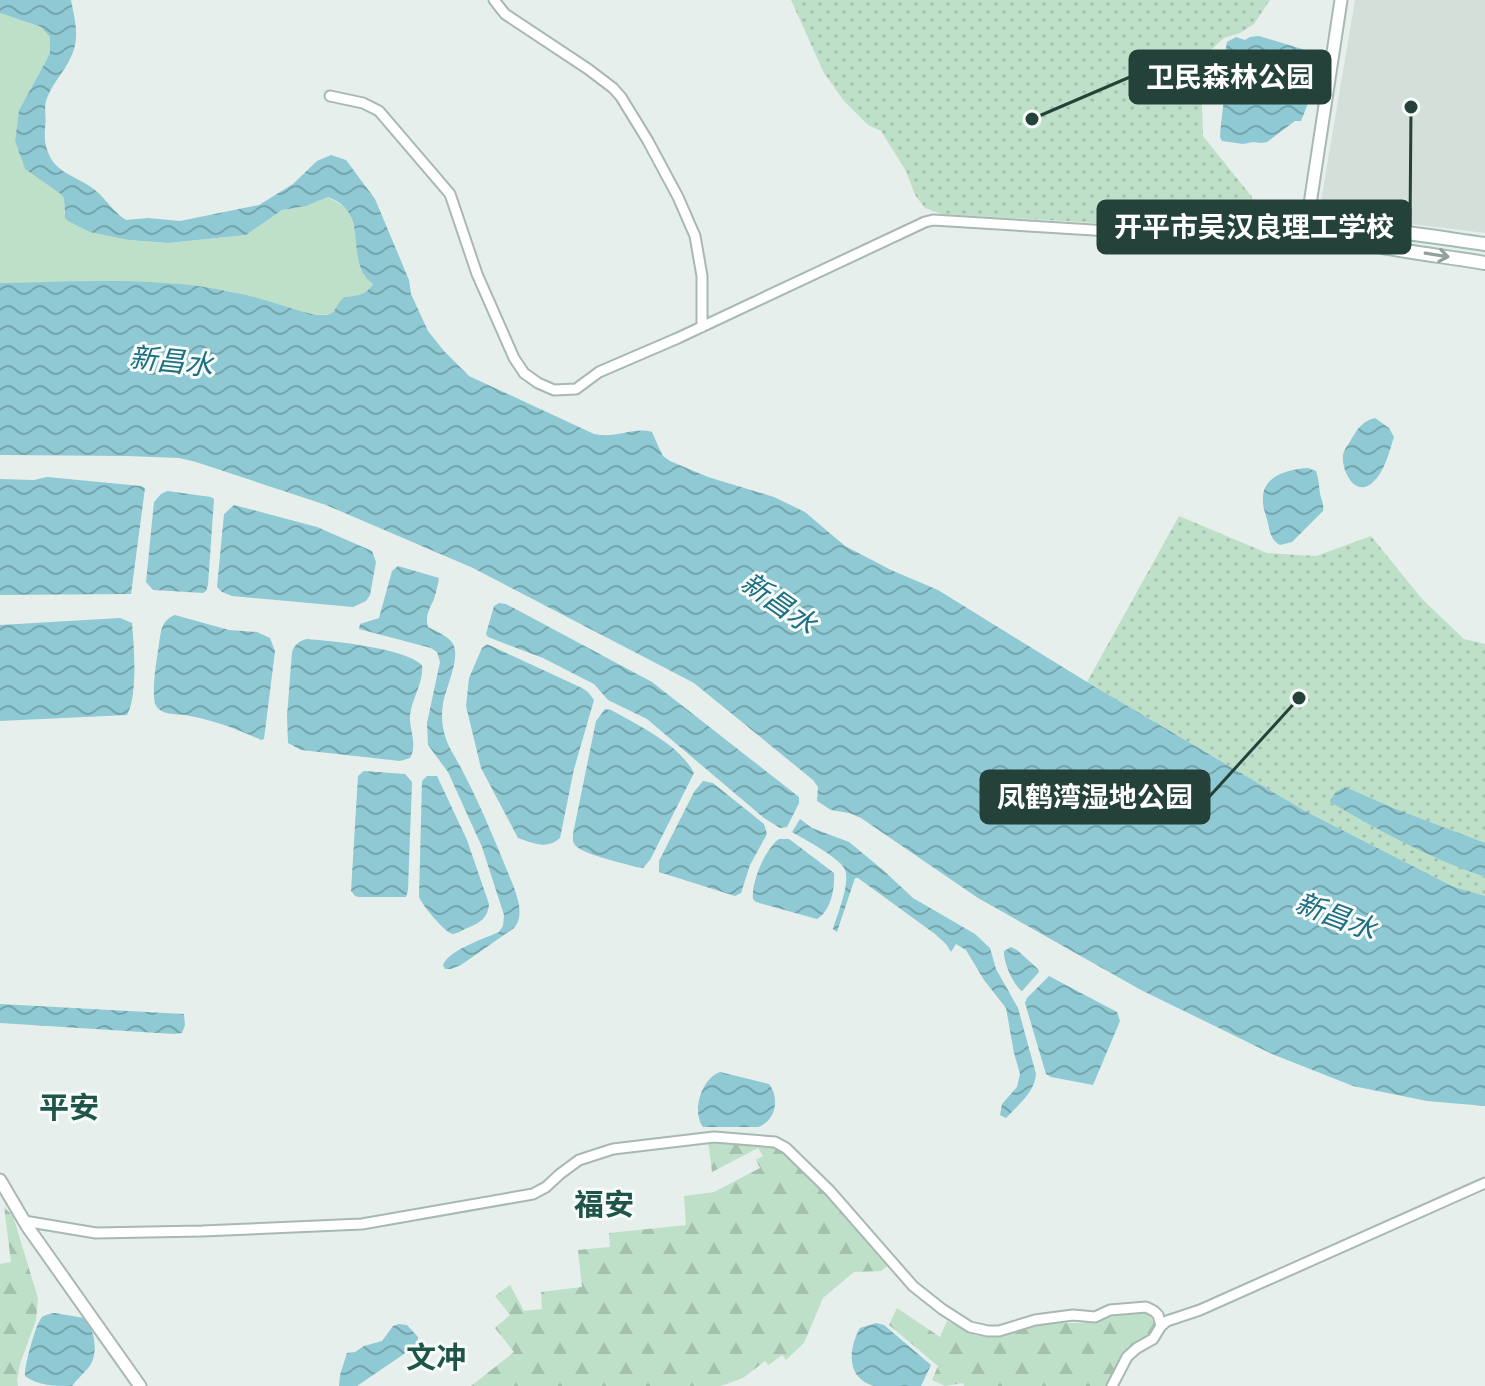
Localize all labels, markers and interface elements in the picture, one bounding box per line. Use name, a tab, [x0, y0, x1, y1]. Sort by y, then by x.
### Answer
callout: 卫民森林公园	[1130, 51, 1330, 103]
text: 卫民森林公园	[1146, 59, 1314, 97]
callout: 开平市吴汉良理工学校	[1098, 201, 1410, 253]
text: 开平市吴汉良理工学校	[1114, 209, 1394, 247]
one-way arrow	[1424, 248, 1449, 263]
water label: 新昌水	[127, 339, 217, 385]
water label: 新昌水	[733, 564, 825, 645]
callout: 凤鹤湾湿地公园	[981, 771, 1209, 823]
text: 凤鹤湾湿地公园	[997, 779, 1193, 817]
water label: 新昌水	[1290, 884, 1384, 950]
district label: 平安	[39, 1088, 99, 1129]
district label: 福安	[574, 1185, 634, 1226]
district label: 文冲	[406, 1338, 466, 1379]

